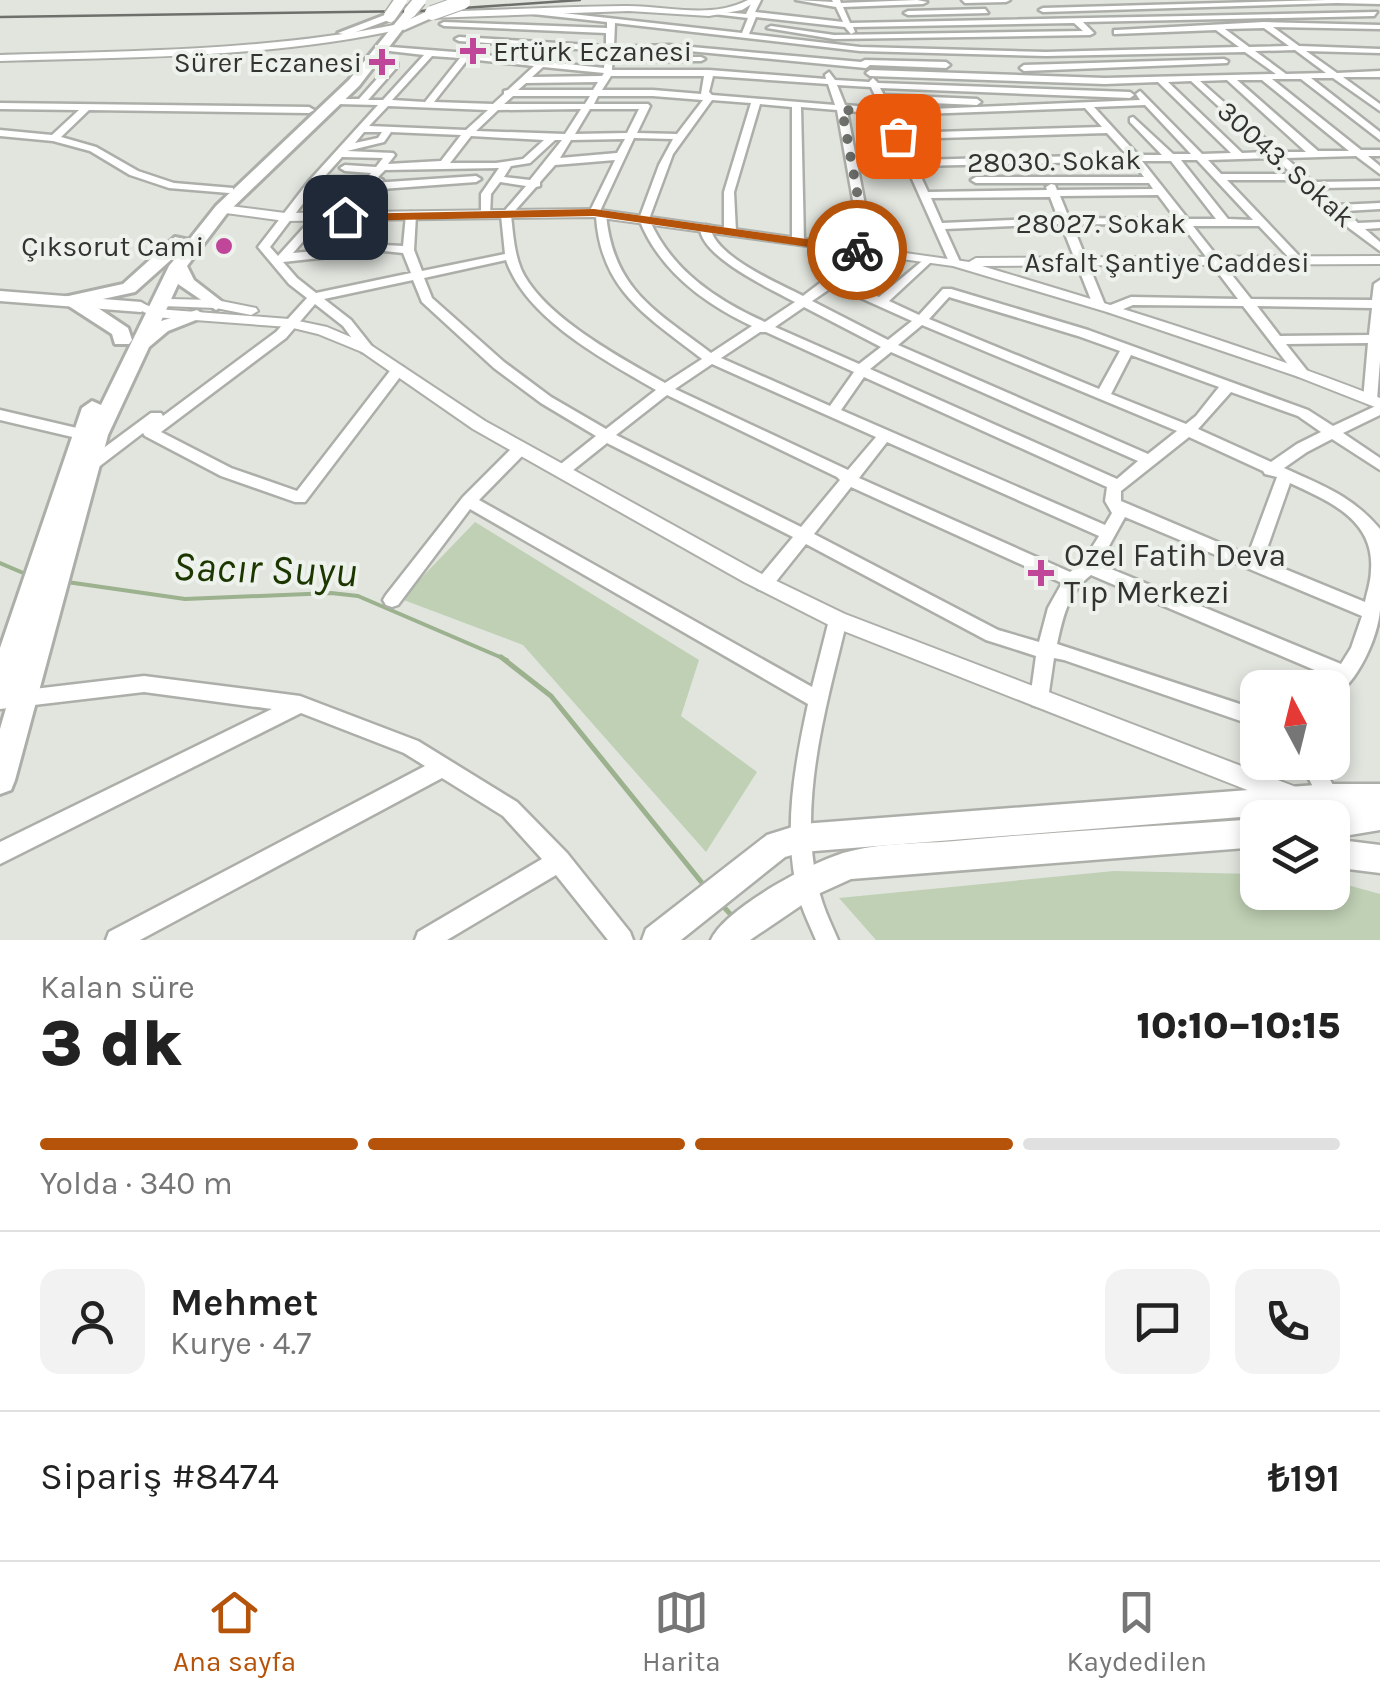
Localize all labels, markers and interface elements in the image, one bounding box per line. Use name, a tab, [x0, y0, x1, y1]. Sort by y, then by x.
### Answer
place label: Ertürk Eczanesi	[493, 35, 692, 68]
marker: Ertürk Eczanesi	[462, 40, 484, 62]
place label: Sürer Eczanesi	[174, 46, 362, 79]
marker: Sürer Eczanesi	[371, 51, 393, 73]
pin	[856, 94, 941, 179]
street label: 30043. Sokak	[1211, 94, 1361, 234]
icon: bag	[871, 109, 926, 164]
street label: 28030. Sokak	[967, 143, 1141, 179]
pin	[303, 175, 388, 260]
icon: home	[318, 190, 373, 245]
courier	[807, 200, 907, 300]
street label: 28027. Sokak	[1016, 207, 1186, 240]
icon: bike	[830, 223, 885, 278]
place label: Çıksorut Cami	[21, 230, 204, 263]
marker: Çıksorut Cami	[213, 235, 235, 257]
street label: Asfalt Şantiye Caddesi	[1024, 246, 1310, 279]
place label: Ozel Fatih Deva Tıp Merkezi	[1064, 537, 1286, 611]
water label: Sacır Suyu	[172, 541, 358, 597]
marker: Ozel Fatih Deva Tıp Merkezi	[1028, 560, 1054, 586]
north arrow	[1240, 670, 1350, 780]
map controls	[1240, 670, 1350, 910]
button: layers	[1240, 800, 1350, 910]
text: Kalan süre	[40, 969, 195, 1006]
text: 10:10–10:15	[1136, 1003, 1340, 1048]
text: 3 dk	[40, 1005, 182, 1081]
text: Yolda · 340 m	[40, 1165, 233, 1202]
button: person	[40, 1269, 145, 1374]
button: chat	[1105, 1269, 1210, 1374]
button: phone	[1235, 1269, 1340, 1374]
text: Mehmet	[170, 1280, 318, 1325]
text: Kurye · 4.7	[170, 1325, 311, 1362]
text: Sipariş #8474	[40, 1454, 279, 1499]
text: ₺191	[1268, 1456, 1340, 1501]
tab: Ana sayfa	[173, 1585, 296, 1678]
tab: Harita	[642, 1585, 721, 1678]
tab: Kaydedilen	[1067, 1585, 1207, 1678]

